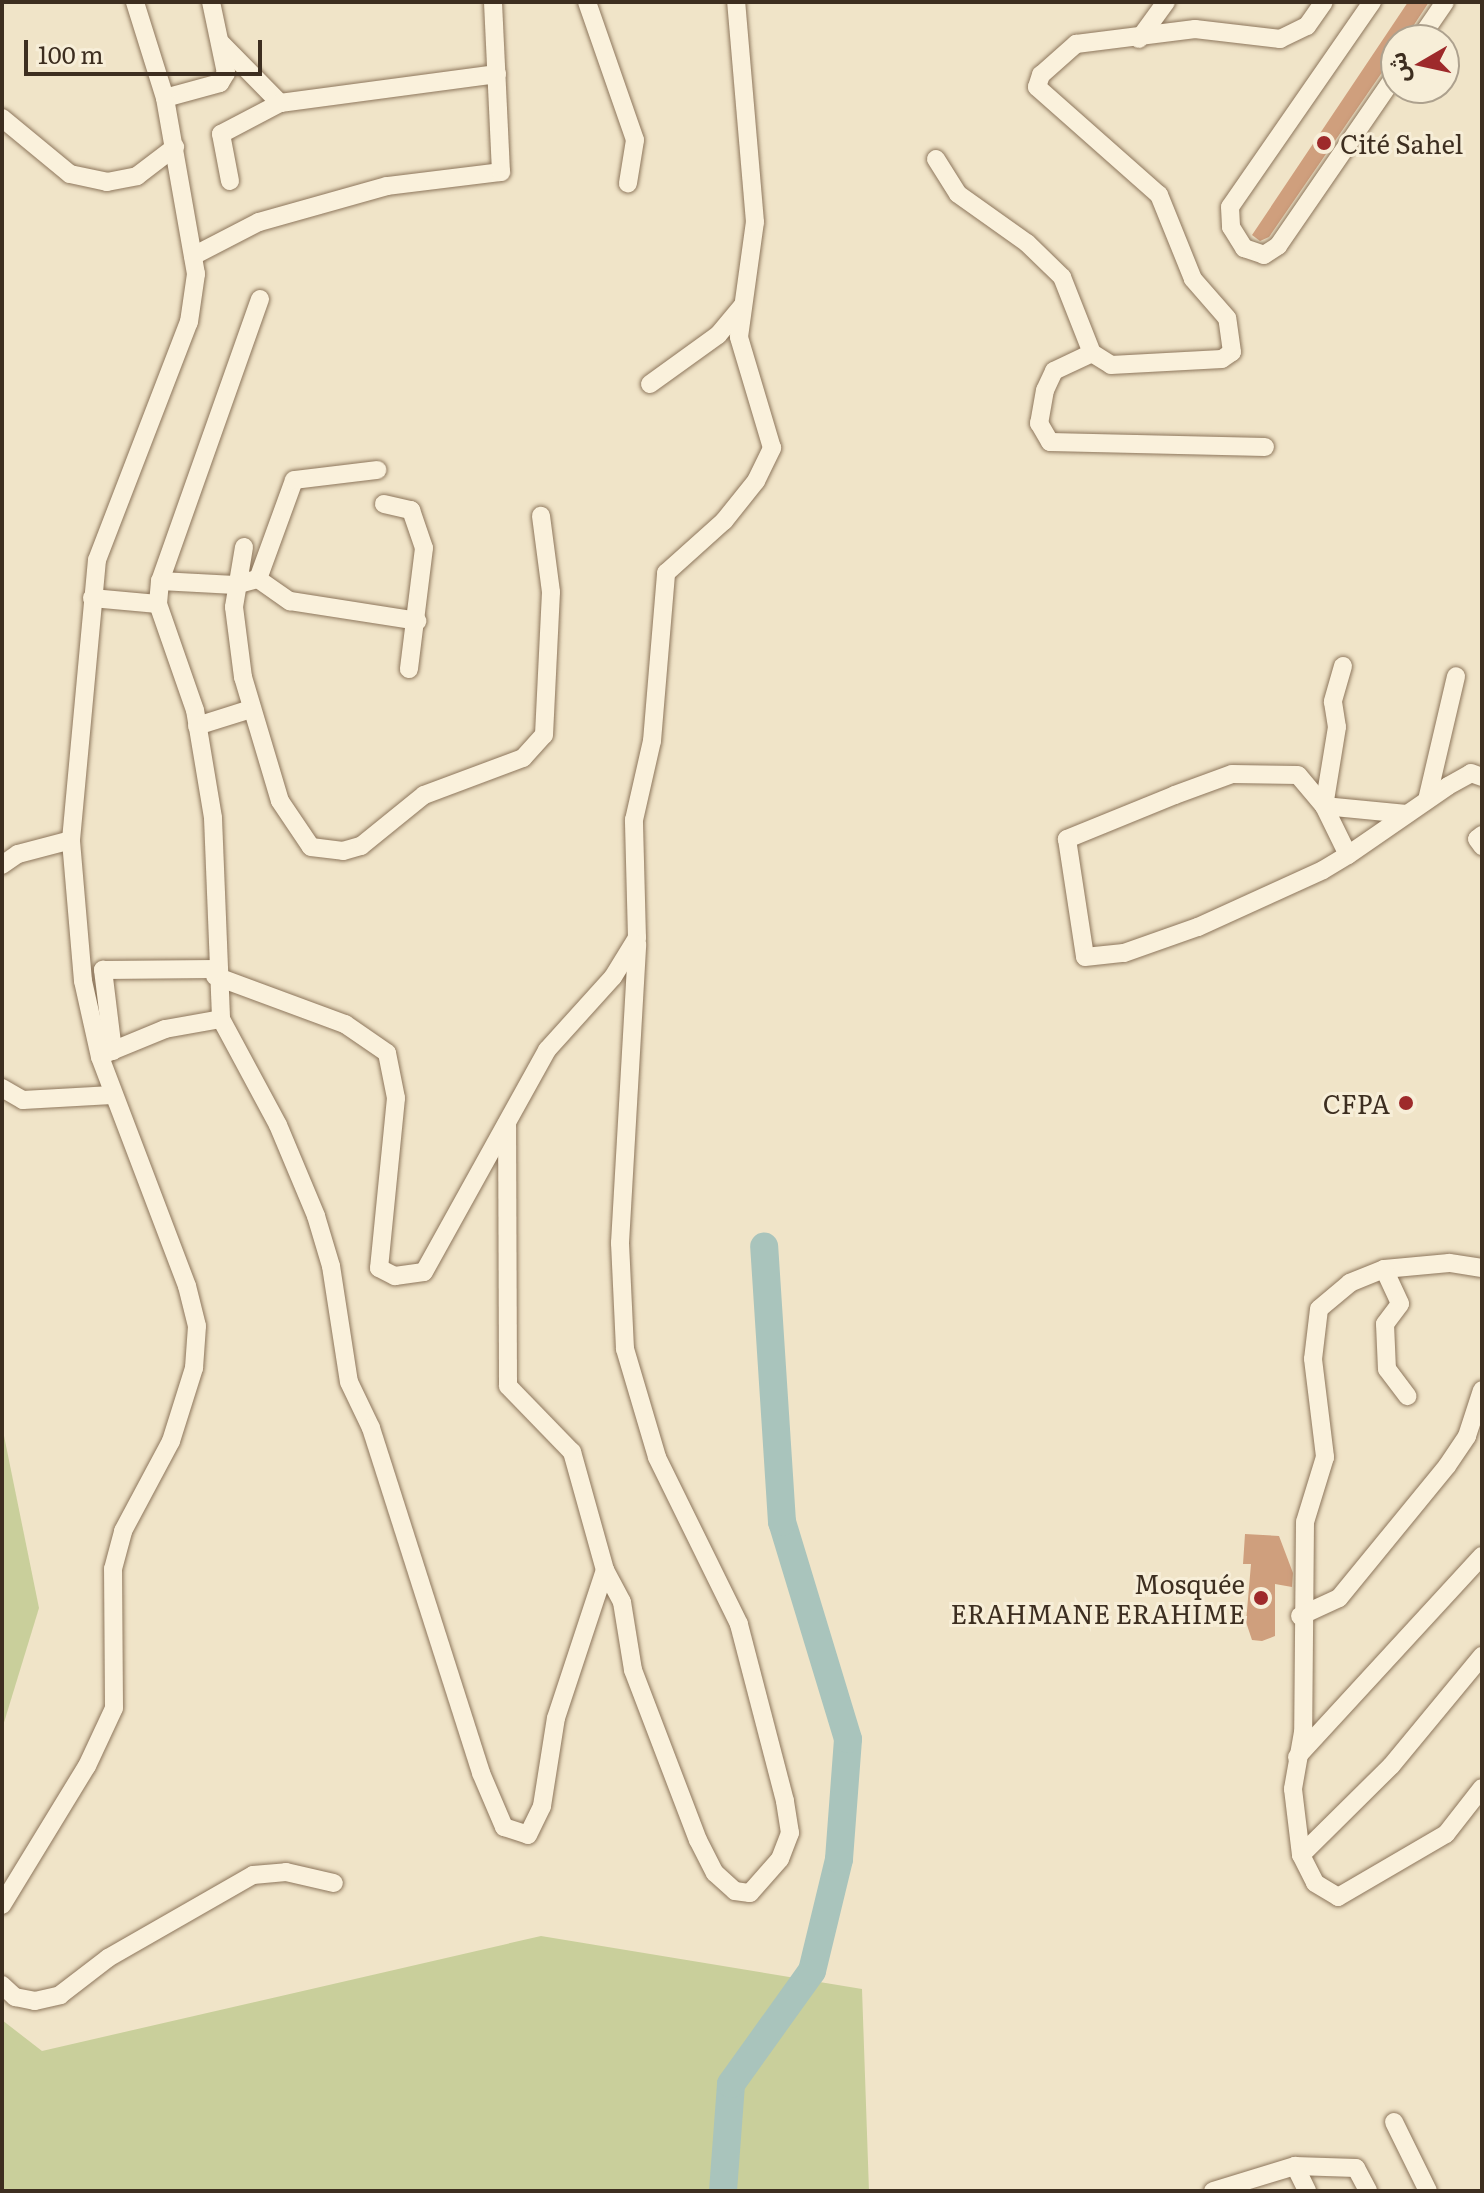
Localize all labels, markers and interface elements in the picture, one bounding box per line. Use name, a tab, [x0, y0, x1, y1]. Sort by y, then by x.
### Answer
scale bar	[28, 24, 266, 74]
north arrow	[1380, 24, 1460, 104]
text: 100 m	[38, 36, 104, 71]
text: ش	[1379, 50, 1416, 85]
place label: Cité Sahel	[1340, 127, 1463, 159]
marker: Cité Sahel	[1315, 134, 1333, 152]
place label: CFPA	[1323, 1087, 1390, 1119]
marker: CFPA	[1397, 1094, 1415, 1112]
place label: Mosquée ERAHMANE ERAHIME	[950, 1567, 1245, 1628]
marker: Mosquée ERAHMANE ERAHIME	[1252, 1589, 1270, 1607]

